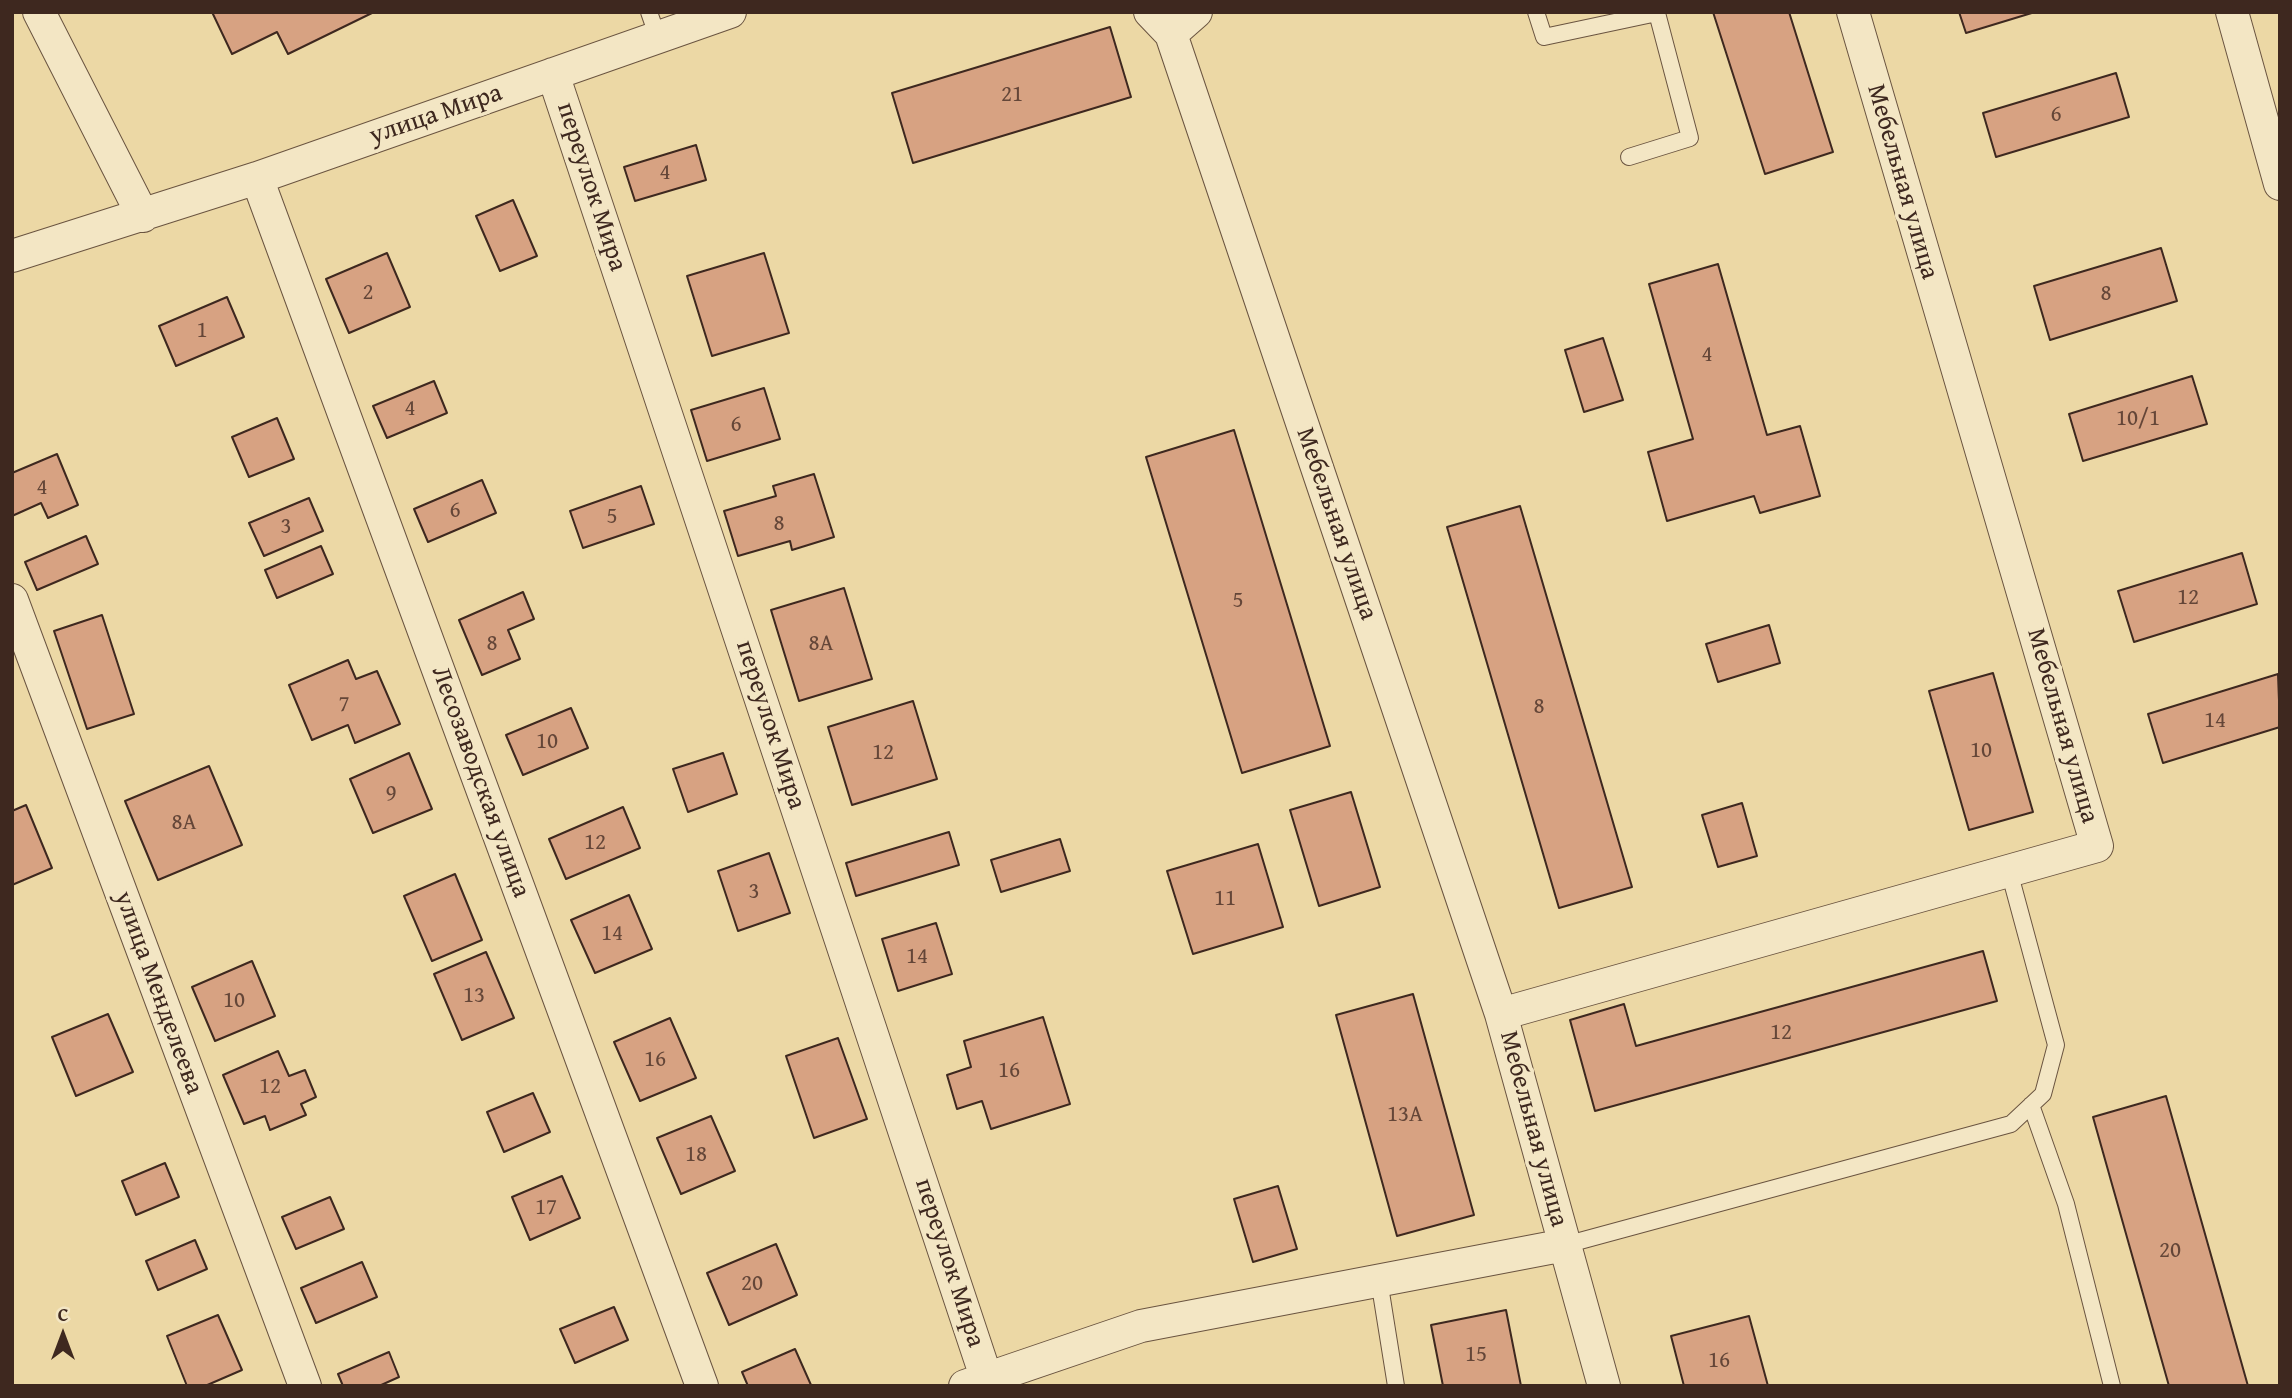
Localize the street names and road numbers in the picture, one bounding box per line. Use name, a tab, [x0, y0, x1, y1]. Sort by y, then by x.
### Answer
street label: улица Мира	[366, 78, 506, 152]
street label: Мебельная улица	[1859, 81, 1945, 283]
street label: переулок Мира	[549, 99, 633, 275]
street label: Мебельная улица	[1288, 424, 1384, 624]
street label: Мебельная улица	[2019, 625, 2105, 827]
street label: переулок Мира	[728, 637, 812, 813]
street label: Лесозаводская улица	[424, 662, 536, 902]
street label: улица Менделеева	[107, 887, 209, 1099]
street label: Мебельная улица	[1492, 1028, 1574, 1230]
street label: переулок Мира	[907, 1175, 991, 1351]

